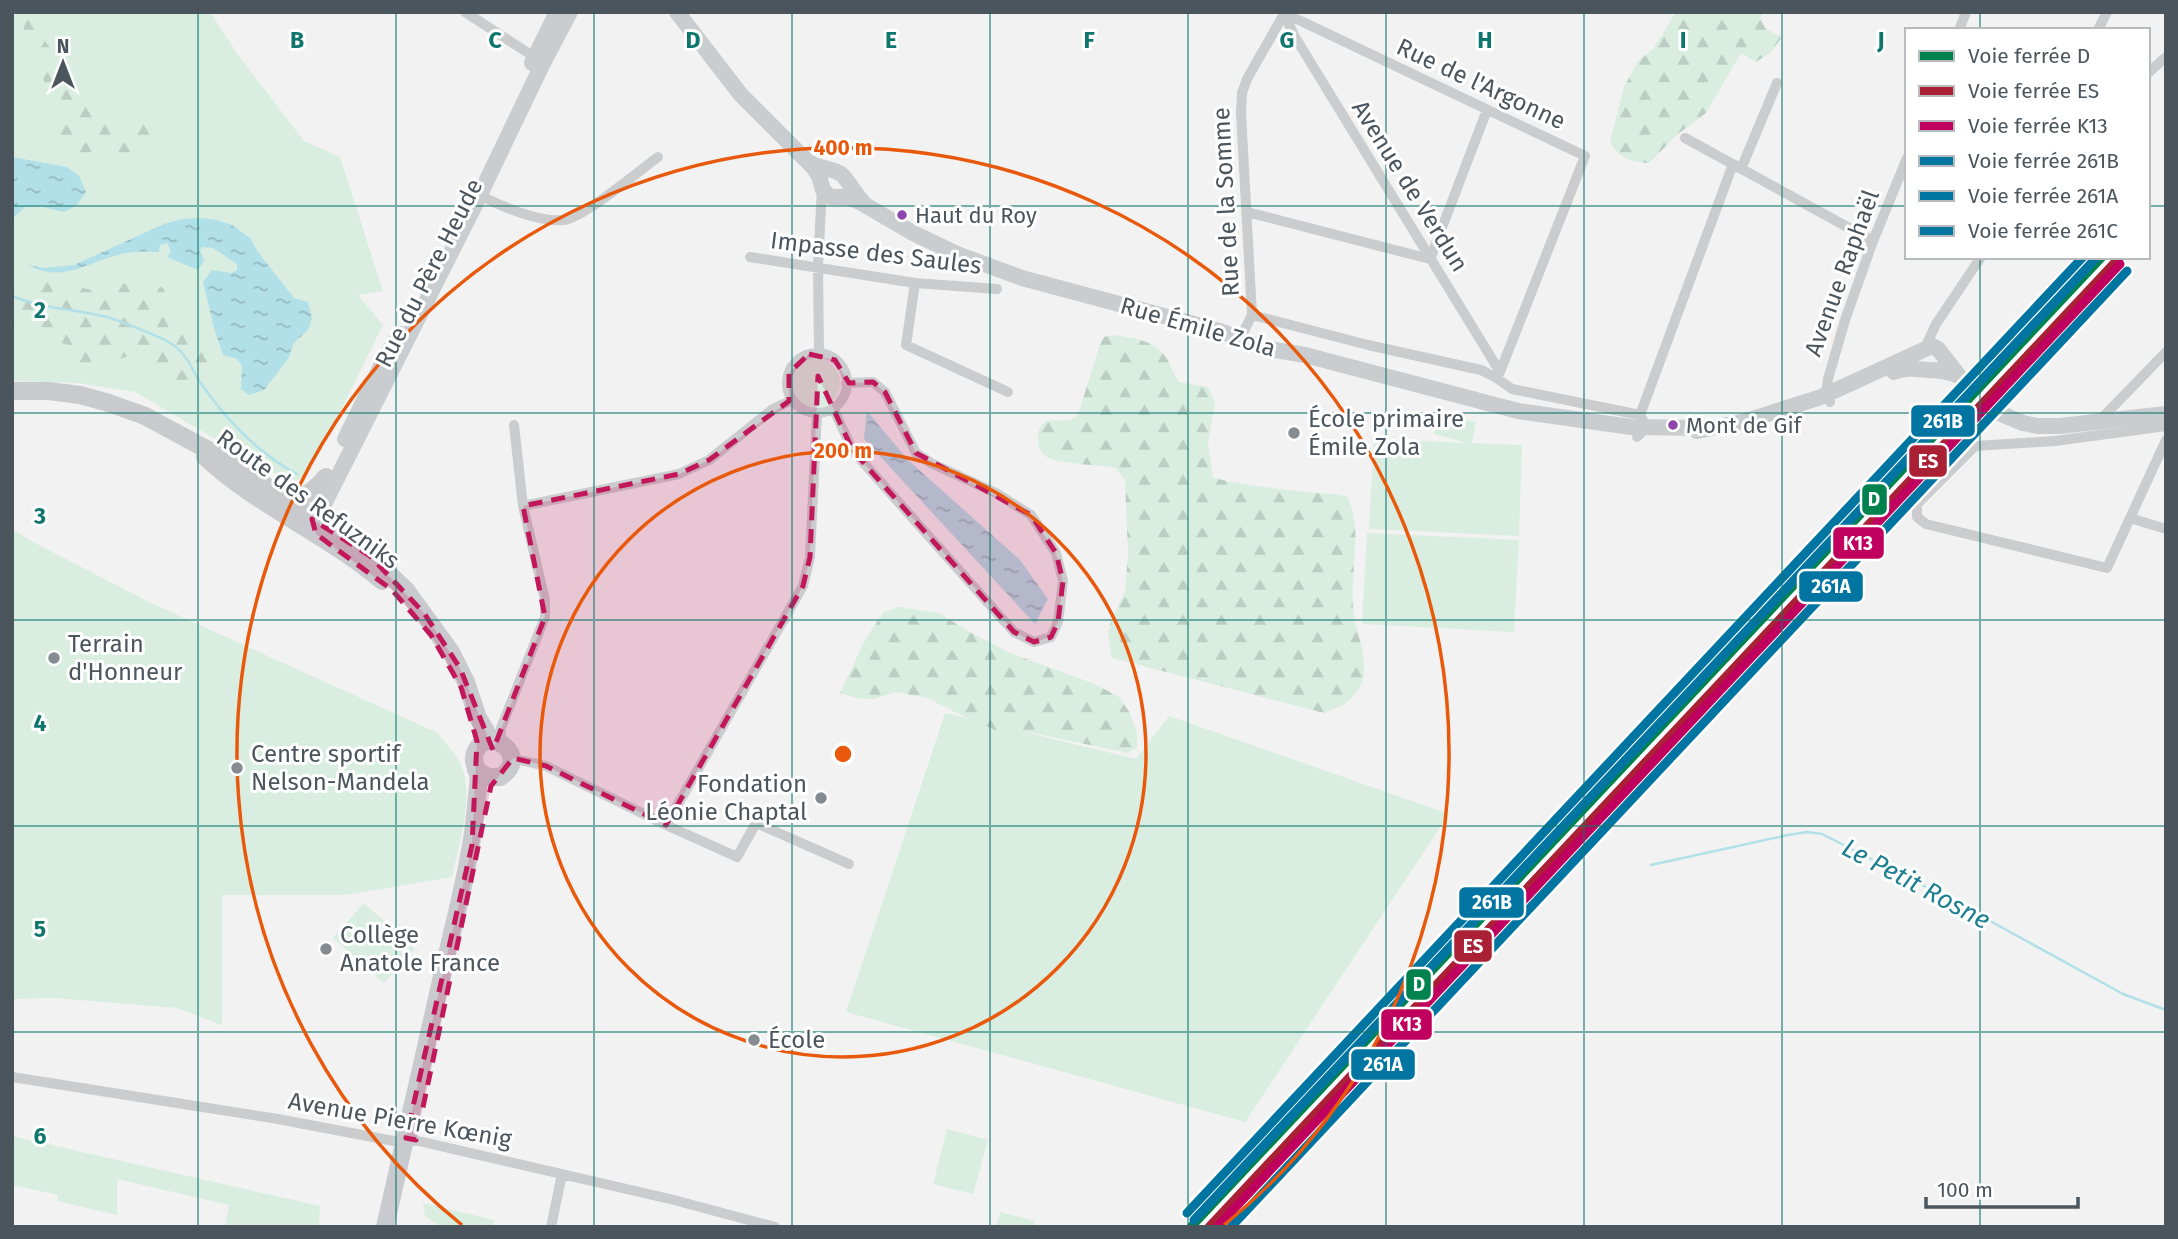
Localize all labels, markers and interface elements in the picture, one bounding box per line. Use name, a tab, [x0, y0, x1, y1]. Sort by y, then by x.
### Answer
text: B	[290, 26, 304, 54]
text: C	[488, 26, 502, 54]
text: D	[686, 26, 701, 54]
text: E	[885, 26, 897, 54]
text: F	[1083, 26, 1095, 54]
text: G	[1280, 26, 1294, 54]
text: H	[1477, 26, 1493, 54]
text: I	[1680, 26, 1686, 54]
text: J	[1876, 26, 1885, 54]
north arrow	[28, 28, 98, 98]
legend	[1905, 28, 2150, 259]
street label: Rue de l'Argonne	[1392, 33, 1570, 135]
text: N	[57, 35, 69, 58]
text: Voie ferrée D	[1968, 43, 2090, 69]
text: Voie ferrée ES	[1968, 78, 2099, 104]
street label: Avenue de Verdun	[1346, 95, 1474, 277]
street label: Rue de la Somme	[1207, 107, 1245, 297]
text: Voie ferrée K13	[1968, 113, 2108, 139]
text: 400 m	[813, 135, 873, 161]
text: Voie ferrée 261B	[1968, 148, 2119, 174]
street label: Rue du Père Heude	[369, 174, 489, 372]
text: Voie ferrée 261A	[1968, 183, 2118, 209]
street label: Avenue Raphaël	[1799, 186, 1885, 360]
place label: Haut du Roy	[915, 202, 1037, 229]
marker: Haut du Roy	[895, 208, 909, 222]
text: Voie ferrée 261C	[1968, 218, 2118, 244]
street label: Impasse des Saules	[769, 226, 983, 280]
street label: Rue Émile Zola	[1117, 291, 1279, 363]
text: 2	[34, 296, 46, 324]
place label: École primaire Émile Zola	[1308, 404, 1464, 461]
line badge: 261B	[1910, 404, 1976, 438]
text: 261B	[1923, 410, 1963, 433]
place label: Mont de Gif	[1686, 412, 1803, 439]
marker: Mont de Gif	[1666, 418, 1680, 432]
street label: Route des Refuzniks	[211, 423, 405, 575]
marker: École primaire Émile Zola	[1286, 425, 1302, 441]
text: 200 m	[814, 438, 872, 464]
line badge: ES	[1908, 444, 1948, 478]
text: ES	[1918, 450, 1938, 473]
line badge: D	[1861, 483, 1888, 516]
text: D	[1868, 488, 1880, 511]
text: 3	[33, 502, 46, 530]
line badge: K13	[1832, 526, 1885, 560]
text: K13	[1843, 532, 1873, 555]
line badge: 261A	[1798, 570, 1864, 603]
text: 261A	[1811, 575, 1852, 598]
place label: Terrain d'Honneur	[68, 630, 183, 686]
marker: Terrain d'Honneur	[46, 650, 62, 666]
text: 4	[34, 709, 47, 737]
place label: Centre sportif Nelson-Mandela	[251, 740, 430, 796]
centre of rings	[831, 742, 855, 766]
marker: Centre sportif Nelson-Mandela	[229, 760, 245, 776]
place label: Fondation Léonie Chaptal	[645, 770, 807, 826]
marker: Fondation Léonie Chaptal	[813, 790, 829, 806]
water label: Le Petit Rosne	[1837, 832, 1995, 936]
line badge: 261B	[1458, 886, 1525, 919]
text: 261B	[1472, 891, 1512, 914]
text: 5	[34, 915, 46, 943]
place label: Collège Anatole France	[340, 921, 500, 977]
line badge: ES	[1453, 929, 1493, 963]
text: ES	[1463, 935, 1483, 958]
marker: Collège Anatole France	[318, 941, 334, 957]
line badge: D	[1405, 968, 1432, 1001]
text: D	[1413, 973, 1425, 996]
line badge: K13	[1380, 1008, 1433, 1041]
text: K13	[1392, 1013, 1422, 1036]
place label: École	[768, 1025, 825, 1054]
marker: École	[746, 1032, 762, 1048]
line badge: 261A	[1350, 1048, 1416, 1081]
text: 261A	[1363, 1053, 1404, 1076]
street label: Avenue Pierre Kœnig	[286, 1087, 514, 1154]
text: 6	[34, 1122, 47, 1150]
scale bar	[1926, 1166, 2078, 1210]
text: 100 m	[1937, 1177, 1993, 1203]

